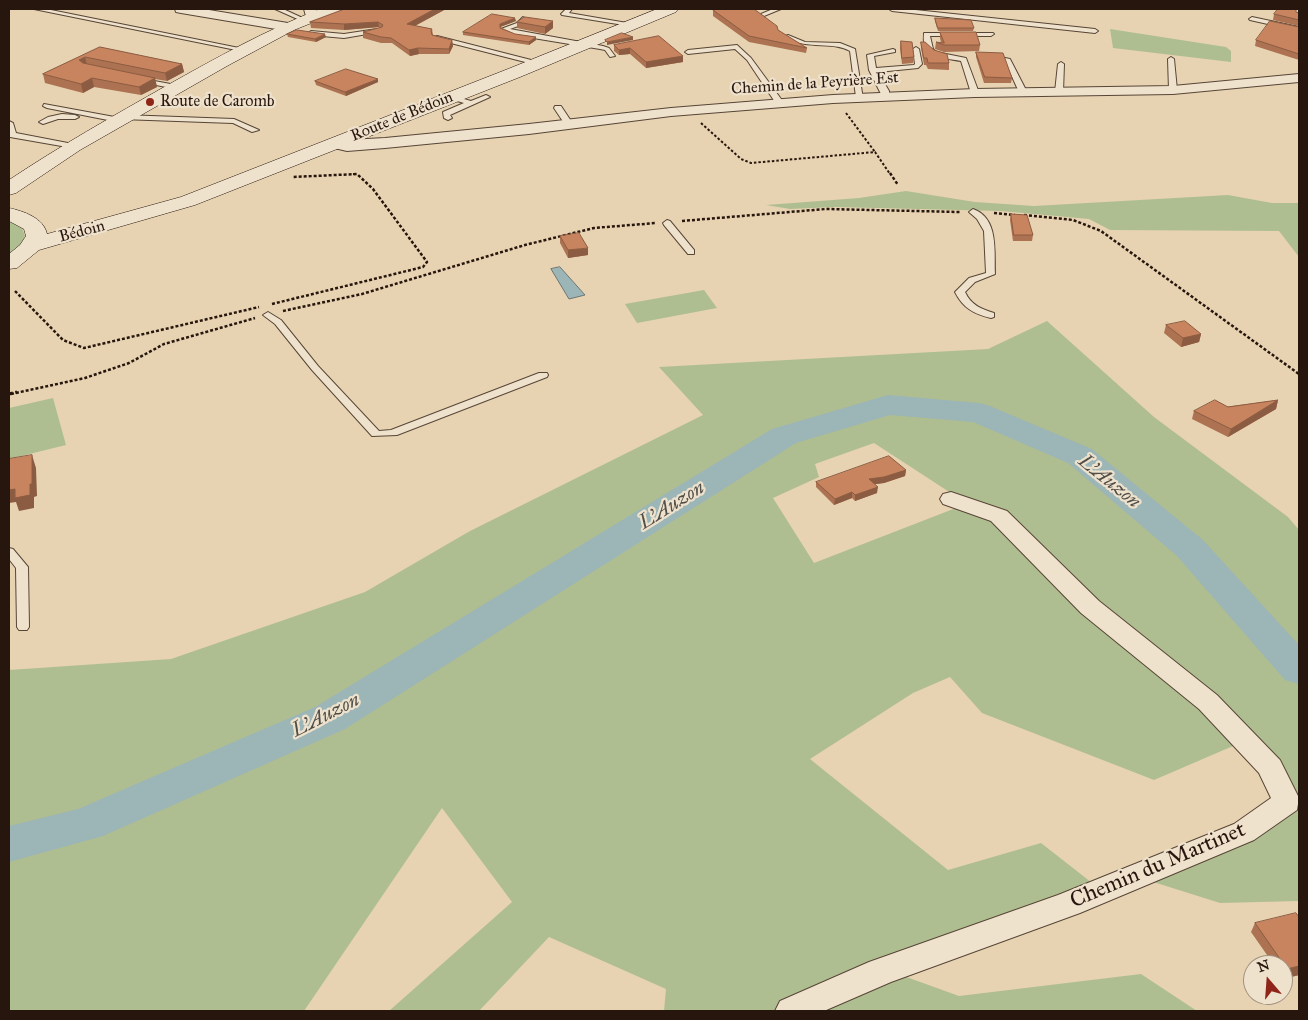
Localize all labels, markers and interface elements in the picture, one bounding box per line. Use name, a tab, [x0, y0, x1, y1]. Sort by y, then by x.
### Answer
street label: Chemin de la Peyrière Est	[731, 69, 899, 99]
street label: Route de Bédoin	[348, 88, 456, 146]
place label: Route de Caromb	[160, 92, 275, 112]
marker: Route de Caromb	[144, 96, 156, 108]
street label: Bédoin	[57, 217, 107, 247]
water label: L'Auzon	[1073, 450, 1145, 514]
water label: L'Auzon	[635, 476, 709, 536]
water label: L'Auzon	[288, 689, 364, 743]
street label: Chemin du Martinet	[1066, 817, 1250, 915]
north arrow	[1243, 955, 1293, 1005]
text: N	[1255, 956, 1272, 976]

